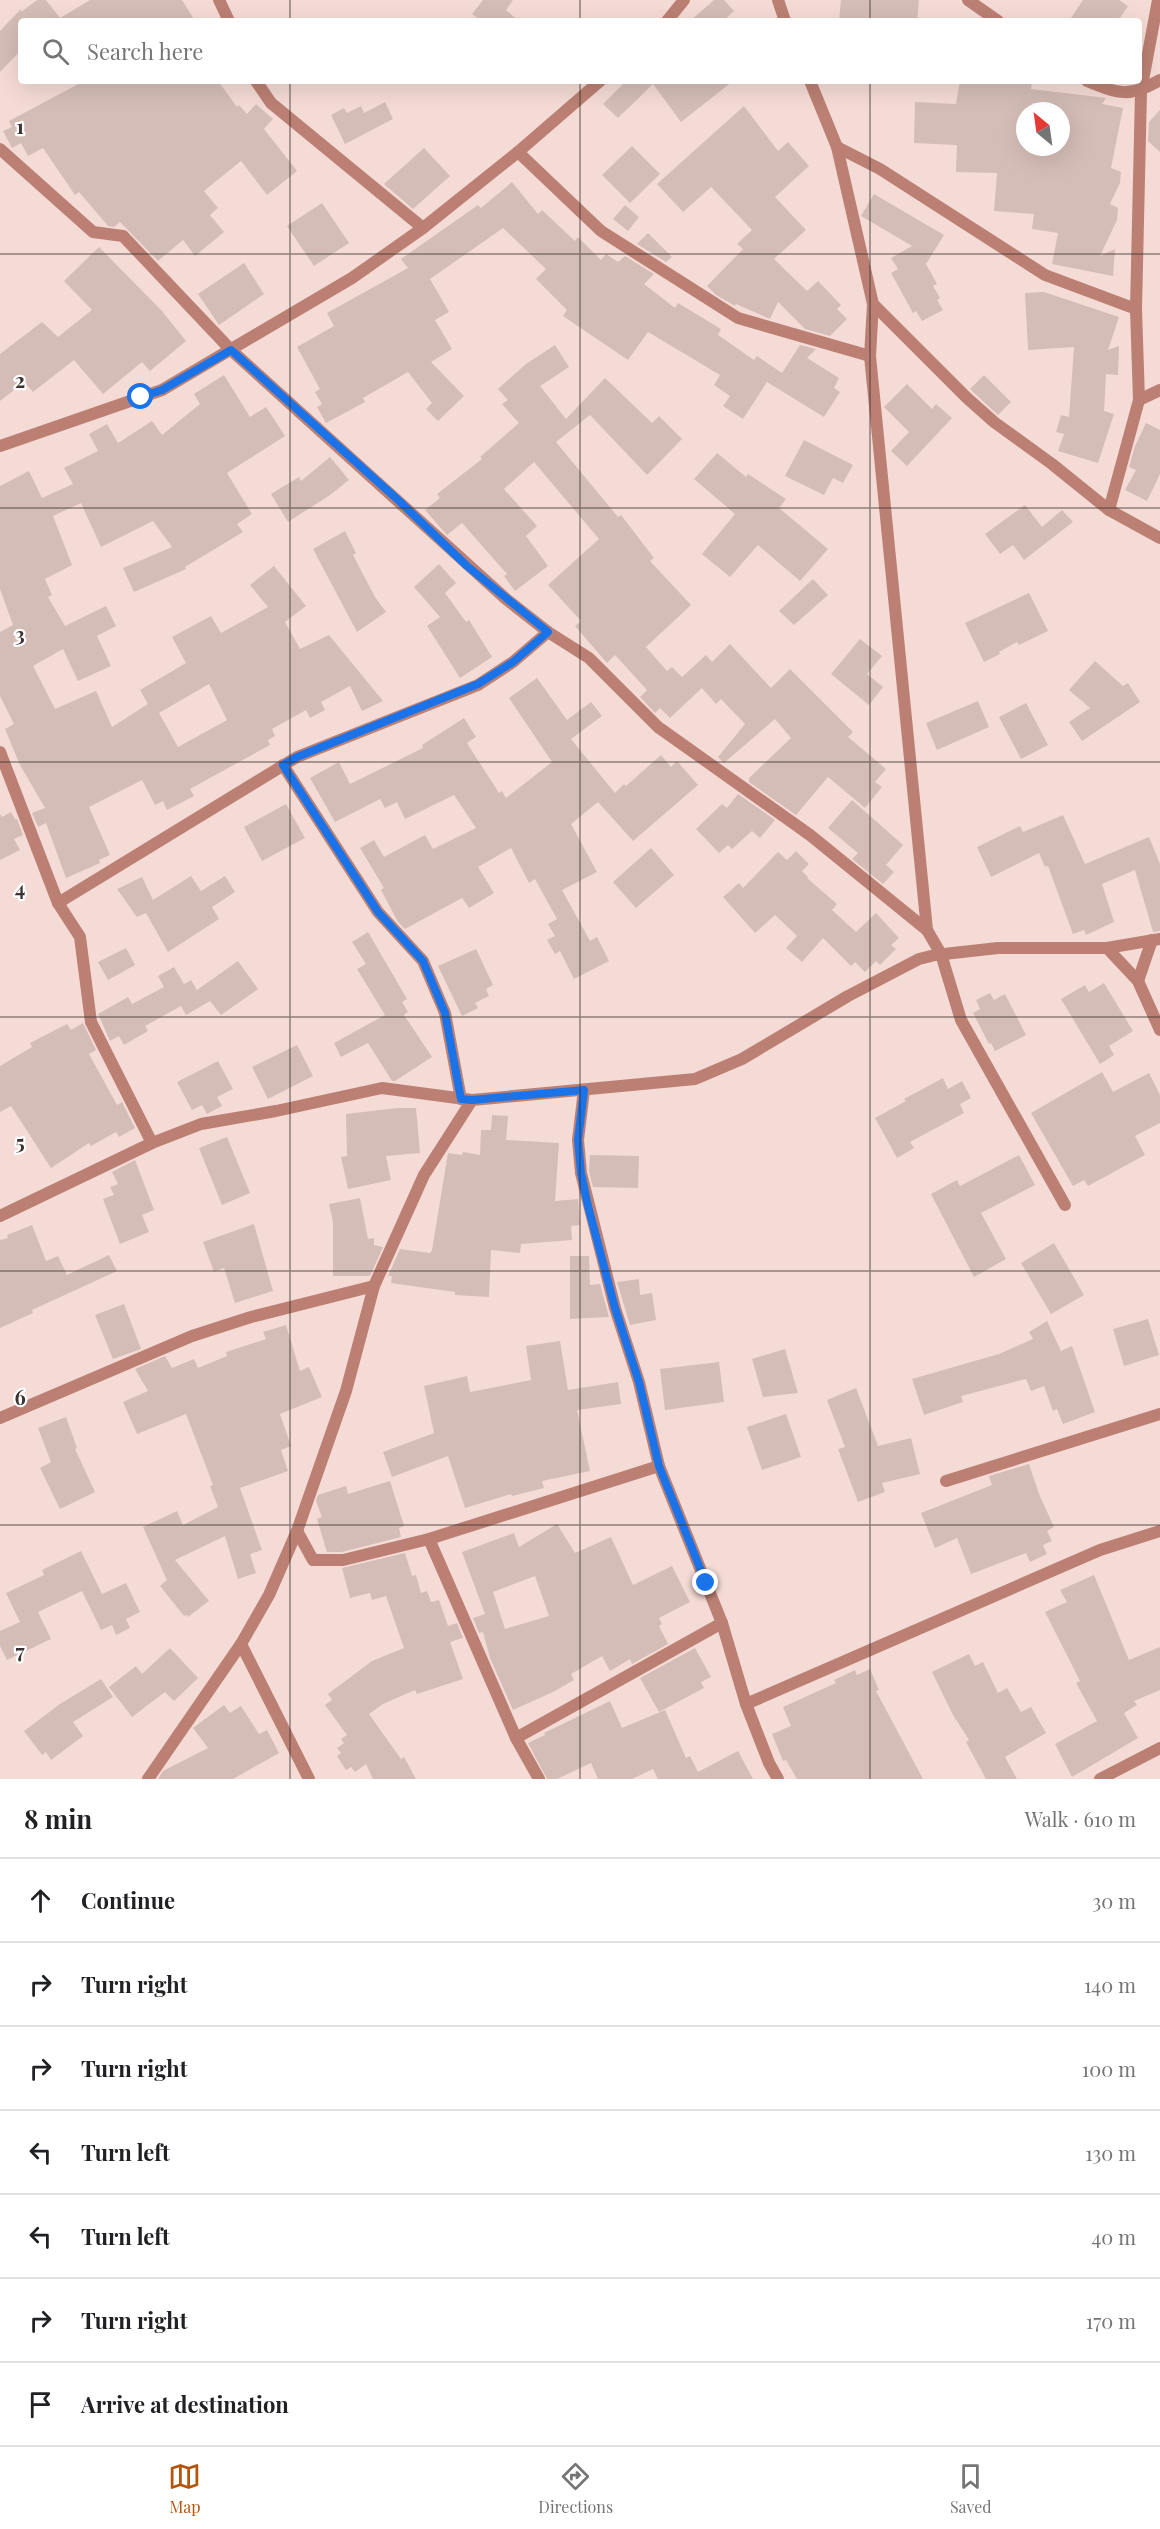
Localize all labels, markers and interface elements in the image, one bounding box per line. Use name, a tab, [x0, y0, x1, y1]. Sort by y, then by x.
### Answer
search box	[18, 18, 1142, 84]
icon: search	[39, 35, 72, 68]
text: Search here	[87, 36, 203, 66]
north arrow	[1016, 102, 1070, 156]
text: 1	[16, 112, 24, 139]
text: 2	[15, 366, 25, 393]
route start	[127, 383, 153, 409]
text: 3	[15, 620, 25, 647]
text: 4	[15, 874, 25, 901]
text: 5	[15, 1128, 25, 1155]
text: 6	[14, 1383, 26, 1410]
route end	[692, 1569, 718, 1595]
text: 7	[15, 1637, 25, 1664]
text: 8 min	[24, 1801, 92, 1836]
text: Walk · 610 m	[1025, 1805, 1136, 1832]
icon: ahead	[24, 1884, 57, 1917]
text: Continue	[81, 1885, 175, 1915]
text: 30 m	[1092, 1887, 1136, 1914]
icon: right	[24, 1968, 57, 2001]
text: Turn right	[81, 1969, 187, 1999]
text: 140 m	[1084, 1971, 1136, 1998]
icon: right	[24, 2052, 57, 2085]
text: Turn right	[81, 2053, 187, 2083]
text: 100 m	[1082, 2055, 1136, 2082]
icon: left	[24, 2136, 57, 2169]
text: Turn left	[81, 2137, 170, 2167]
text: 130 m	[1085, 2139, 1136, 2166]
icon: left	[24, 2220, 57, 2253]
text: Turn left	[81, 2221, 170, 2251]
text: 40 m	[1091, 2223, 1136, 2250]
icon: right	[24, 2304, 57, 2337]
text: Turn right	[81, 2305, 187, 2335]
text: 170 m	[1086, 2307, 1136, 2334]
icon: arrive	[24, 2388, 57, 2421]
text: Arrive at destination	[81, 2389, 289, 2419]
tab: Map	[168, 2460, 201, 2517]
tab: Directions	[538, 2460, 613, 2517]
tab: Saved	[950, 2460, 992, 2517]

